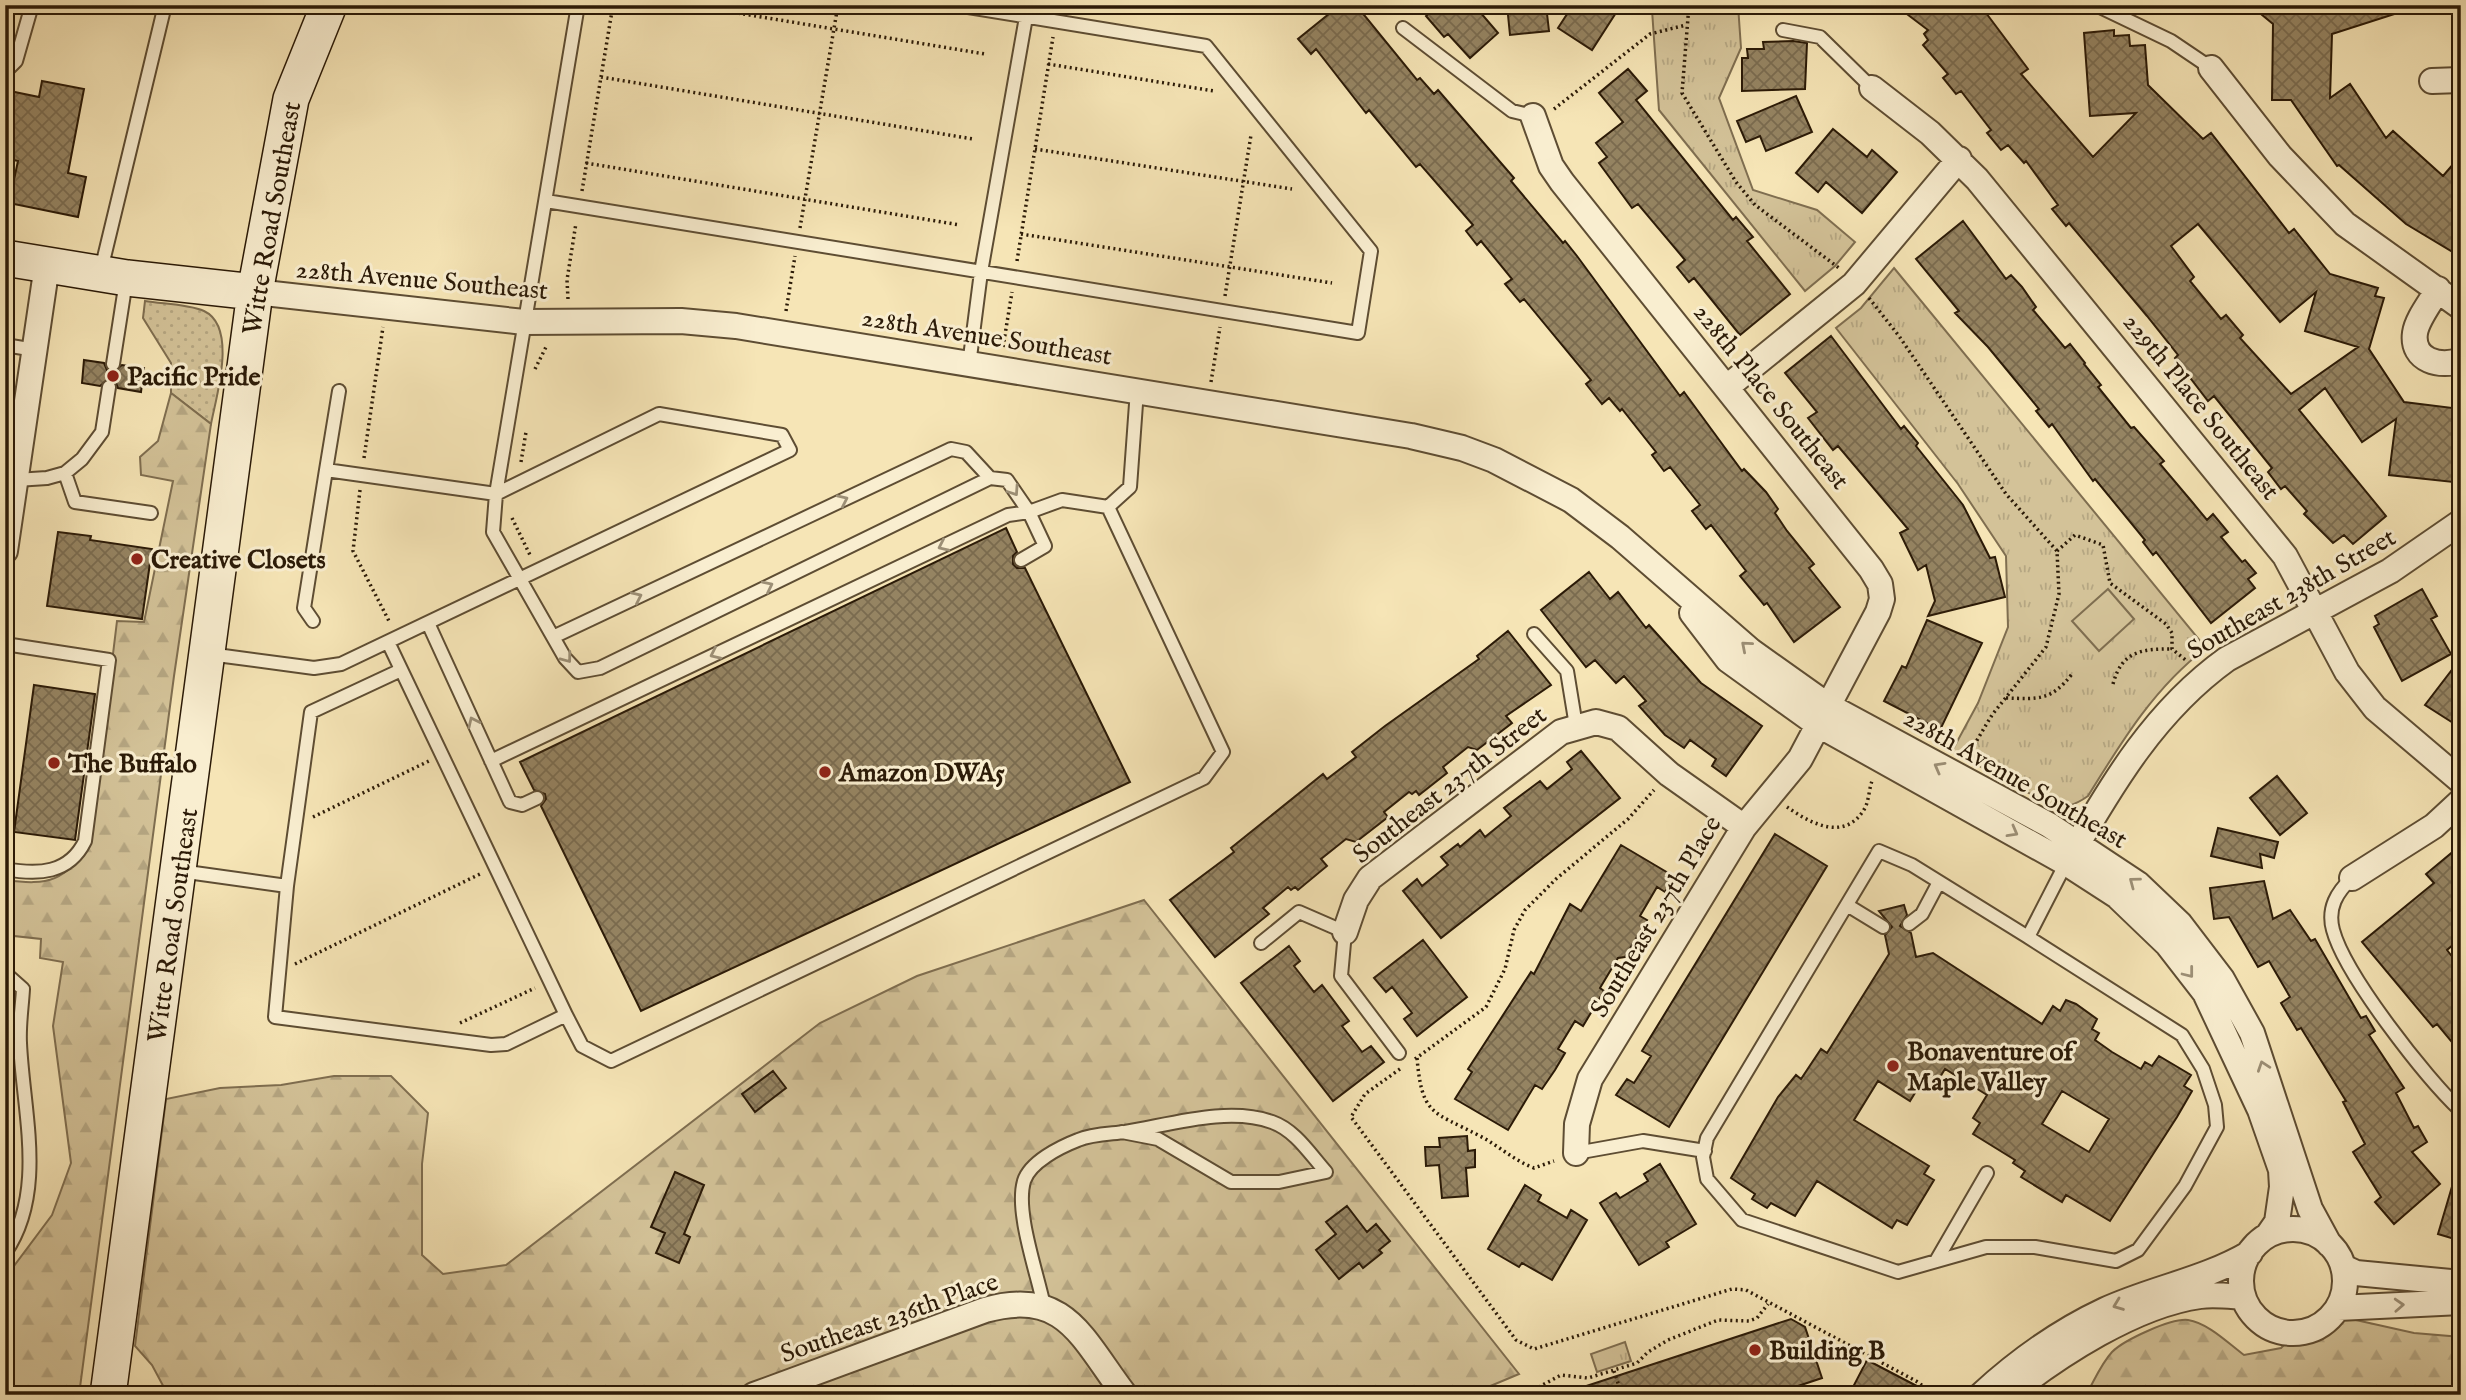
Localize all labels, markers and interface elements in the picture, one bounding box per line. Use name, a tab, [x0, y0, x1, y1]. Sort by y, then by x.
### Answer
street label: Witte Road Southeast	[236, 99, 309, 337]
street label: 228th Avenue Southeast	[295, 253, 549, 308]
street label: 228th Place Southeast	[1686, 297, 1856, 497]
street label: 228th Avenue Southeast	[859, 301, 1114, 374]
street label: 229th Place Southeast	[2115, 307, 2286, 507]
place label: Pacific Pride	[127, 361, 260, 394]
marker: Pacific Pride	[105, 368, 121, 384]
one-way arrow	[1006, 483, 1018, 496]
one-way arrow	[836, 494, 848, 508]
street label: Southeast 238th Street	[2182, 521, 2402, 667]
one-way arrow	[938, 538, 950, 552]
place label: Creative Closets	[151, 544, 326, 577]
marker: Creative Closets	[129, 551, 145, 567]
one-way arrow	[761, 580, 773, 594]
one-way arrow	[630, 591, 642, 605]
one-way arrow	[1741, 642, 1754, 654]
one-way arrow	[710, 646, 722, 660]
one-way arrow	[559, 650, 571, 663]
street label: Southeast 237th Street	[1346, 699, 1554, 871]
street label: 228th Avenue Southeast	[1898, 702, 2133, 857]
one-way arrow	[468, 717, 482, 729]
place label: The Buffalo	[67, 748, 197, 781]
marker: The Buffalo	[46, 755, 62, 771]
place label: Amazon DWA5	[838, 757, 1005, 790]
one-way arrow	[1934, 761, 1946, 775]
marker: Amazon DWA5	[817, 764, 833, 780]
street label: Witte Road Southeast	[141, 806, 206, 1044]
street label: Southeast 237th Place	[1583, 810, 1730, 1024]
one-way arrow	[2006, 824, 2019, 837]
one-way arrow	[2130, 878, 2142, 891]
one-way arrow	[2181, 965, 2194, 978]
place label: Bonaventure of Maple Valley	[1907, 1036, 2078, 1099]
marker: Bonaventure of Maple Valley	[1885, 1058, 1901, 1074]
one-way arrow	[2257, 1060, 2271, 1072]
street label: Southeast 236th Place	[776, 1266, 1003, 1371]
one-way arrow	[2113, 1296, 2125, 1310]
one-way arrow	[2394, 1297, 2405, 1312]
place label: Building B	[1769, 1335, 1885, 1368]
marker: Building B	[1747, 1342, 1763, 1358]

